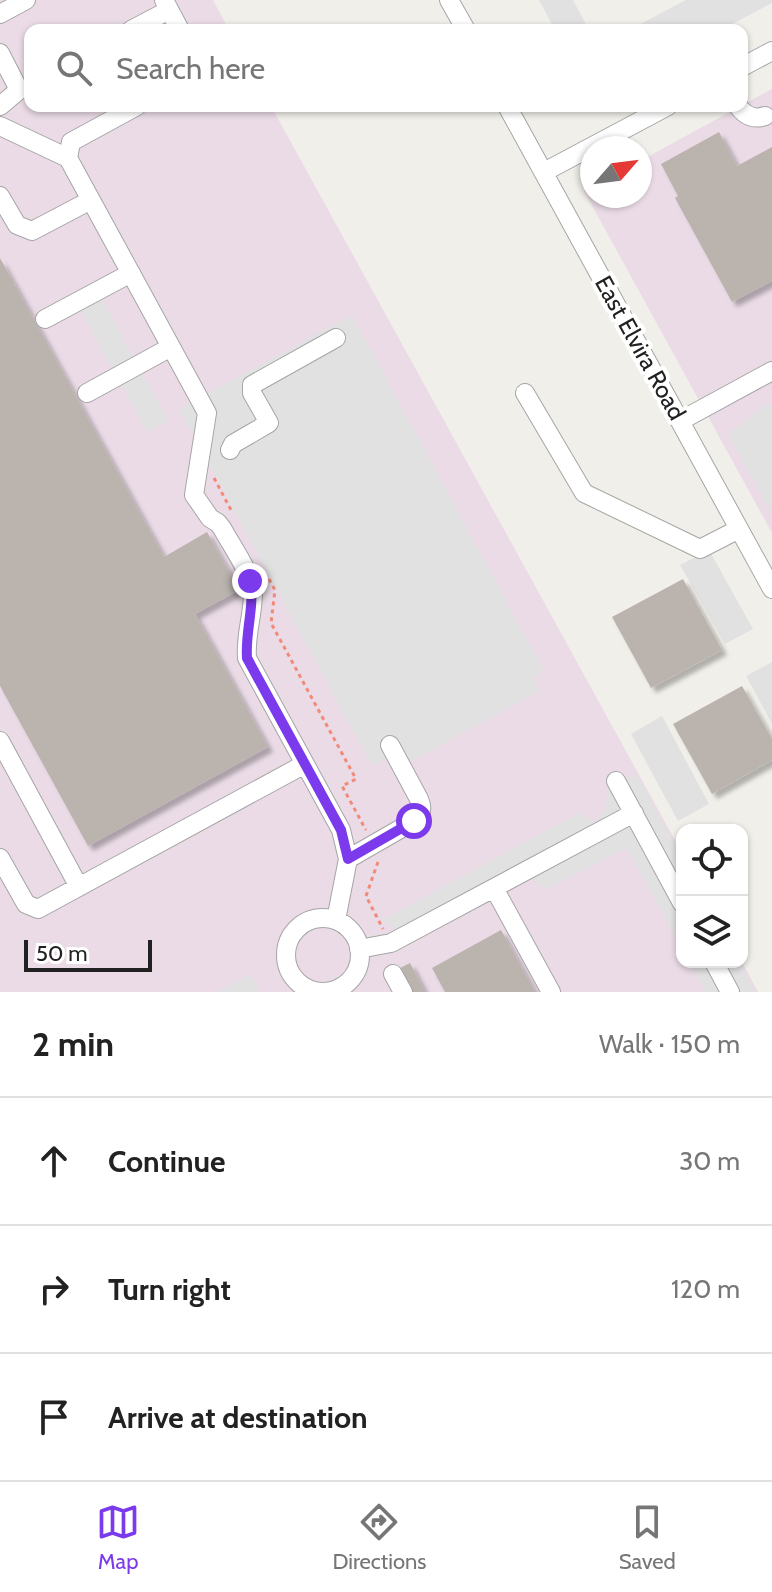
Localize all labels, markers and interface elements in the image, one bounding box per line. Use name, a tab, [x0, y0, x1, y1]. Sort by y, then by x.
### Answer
search box	[24, 24, 748, 112]
icon: search	[52, 46, 96, 90]
text: Search here	[116, 50, 265, 87]
north arrow	[580, 136, 652, 208]
street label: East Elvira Road	[589, 271, 692, 425]
route end	[232, 563, 268, 599]
route start	[396, 803, 432, 839]
map controls	[676, 824, 748, 968]
button: locate	[676, 824, 748, 896]
button: layers	[676, 896, 748, 968]
scale bar	[24, 936, 152, 972]
text: 50 m	[36, 940, 88, 967]
text: 2 min	[32, 1023, 114, 1065]
text: Walk · 150 m	[599, 1028, 740, 1060]
icon: ahead	[32, 1139, 76, 1183]
text: Continue	[108, 1143, 225, 1180]
text: 30 m	[679, 1145, 740, 1177]
icon: right	[32, 1267, 76, 1311]
text: Turn right	[108, 1271, 231, 1308]
text: 120 m	[671, 1273, 740, 1305]
icon: arrive	[32, 1395, 76, 1439]
text: Arrive at destination	[108, 1399, 368, 1436]
tab: Map	[96, 1500, 140, 1575]
tab: Directions	[332, 1500, 426, 1575]
tab: Saved	[619, 1500, 676, 1575]

